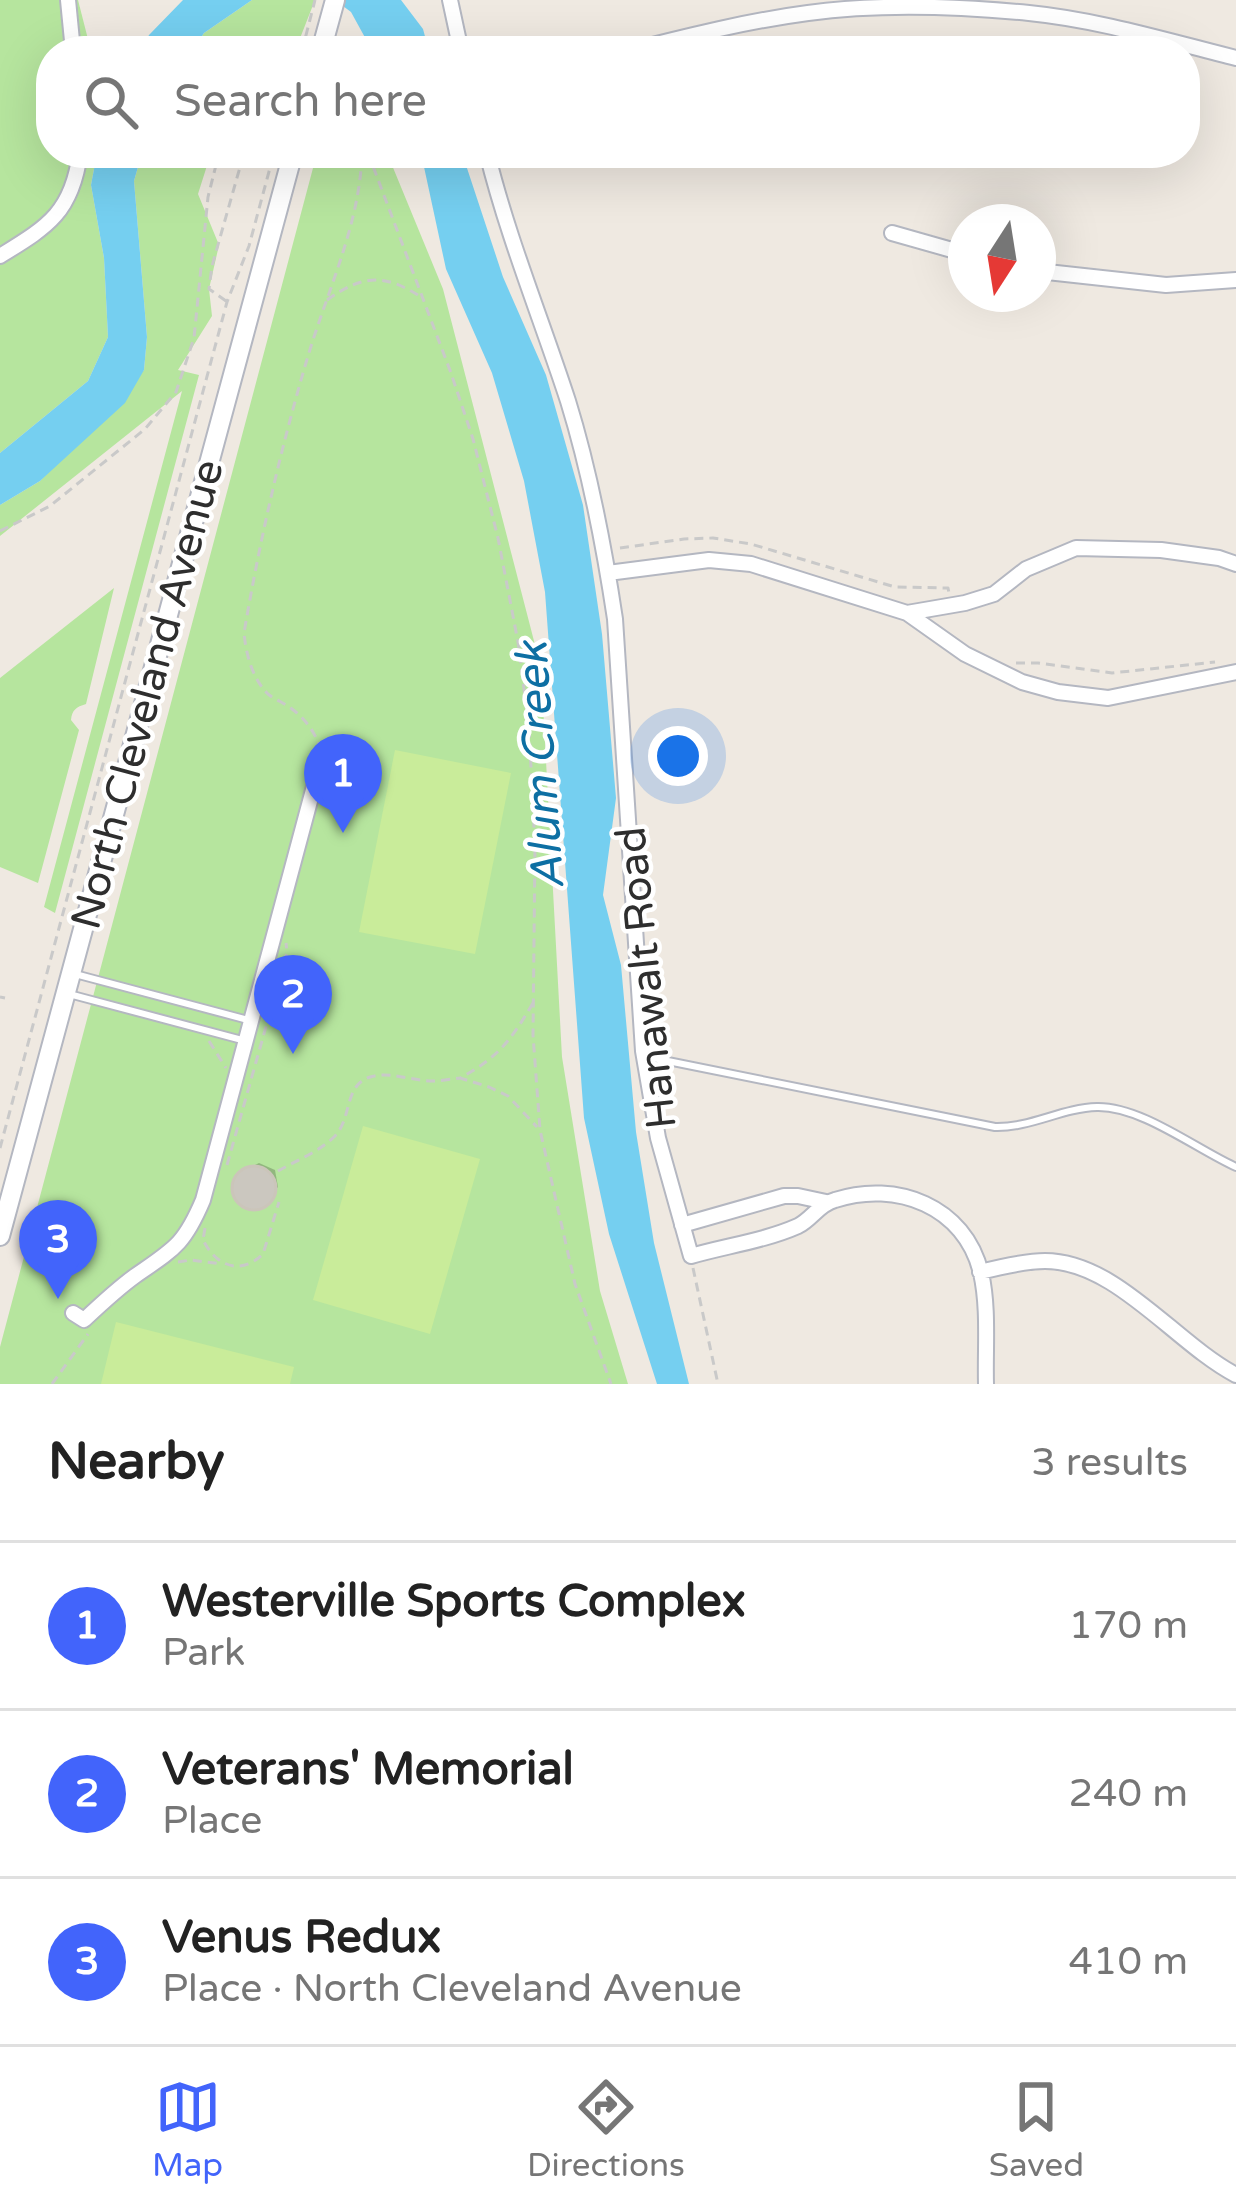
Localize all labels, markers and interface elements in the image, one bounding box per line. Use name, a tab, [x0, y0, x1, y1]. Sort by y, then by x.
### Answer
search box	[36, 36, 1200, 168]
icon: search	[78, 69, 144, 135]
text: Search here	[174, 75, 427, 129]
north arrow	[948, 204, 1056, 312]
street label: North Cleveland Avenue	[60, 454, 235, 935]
water label: Alum Creek	[505, 637, 577, 891]
your location	[648, 726, 708, 786]
pin: 1	[304, 734, 382, 833]
street label: Hanawalt Road	[605, 824, 688, 1132]
pin: 2	[254, 955, 332, 1054]
pin: 3	[19, 1200, 97, 1299]
text: Nearby	[48, 1431, 225, 1493]
text: 3 results	[1031, 1439, 1188, 1486]
text: Westerville Sports Complex	[162, 1575, 746, 1629]
text: 1	[75, 1602, 99, 1649]
text: 170 m	[1069, 1602, 1188, 1649]
text: Park	[162, 1629, 245, 1676]
text: Veterans' Memorial	[162, 1743, 574, 1797]
text: 2	[75, 1770, 99, 1817]
text: 240 m	[1069, 1770, 1188, 1817]
text: Place	[162, 1797, 262, 1844]
text: Venus Redux	[162, 1911, 441, 1965]
text: 3	[75, 1938, 99, 1985]
text: 410 m	[1069, 1938, 1188, 1985]
text: Place · North Cleveland Avenue	[162, 1965, 742, 2012]
tab: Map	[152, 2074, 223, 2185]
tab: Directions	[527, 2074, 685, 2185]
tab: Saved	[989, 2074, 1084, 2185]

